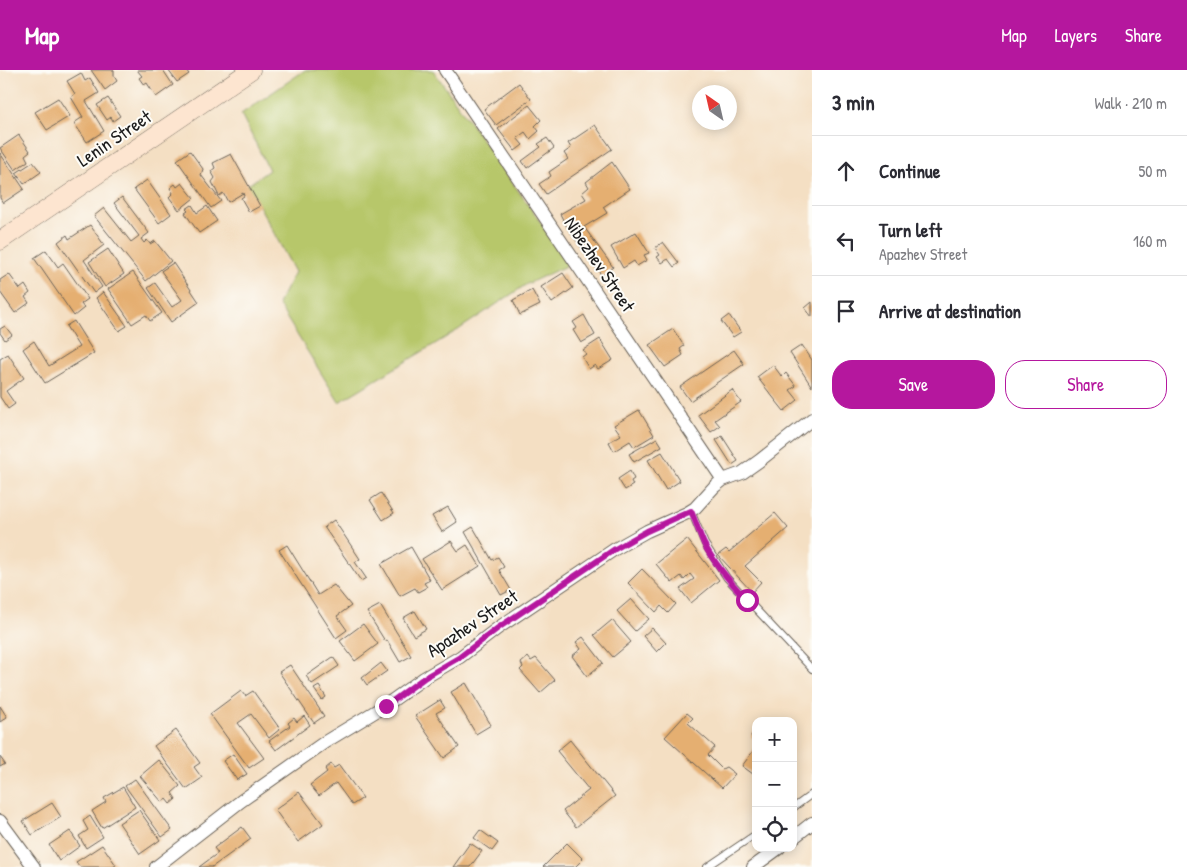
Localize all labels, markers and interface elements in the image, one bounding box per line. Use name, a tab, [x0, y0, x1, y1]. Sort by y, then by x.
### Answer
text: Map	[25, 19, 59, 51]
text: Map	[1001, 23, 1027, 48]
text: Layers	[1055, 23, 1097, 48]
text: Share	[1125, 23, 1162, 48]
north arrow	[692, 85, 737, 130]
text: 3 min	[832, 88, 875, 117]
text: Walk · 210 m	[1094, 92, 1167, 114]
street label: Lenin Street	[72, 103, 157, 172]
icon: ahead	[832, 157, 860, 185]
text: Continue	[879, 158, 940, 184]
text: 50 m	[1139, 160, 1167, 182]
street label: Nibezhev Street	[559, 211, 642, 317]
text: Turn left	[879, 217, 942, 243]
icon: left	[832, 227, 860, 255]
text: 160 m	[1133, 230, 1167, 252]
text: Apazhev Street	[879, 243, 967, 265]
icon: arrive	[832, 297, 860, 325]
text: Arrive at destination	[879, 298, 1021, 324]
button: Save	[832, 360, 995, 409]
button: Share	[1005, 360, 1167, 409]
street label: Apazhev Street	[421, 583, 523, 663]
route start	[736, 589, 759, 612]
route end	[375, 695, 398, 718]
map controls	[752, 717, 797, 852]
button: +	[752, 717, 797, 762]
button: −	[752, 762, 797, 807]
button: locate	[752, 807, 797, 852]

